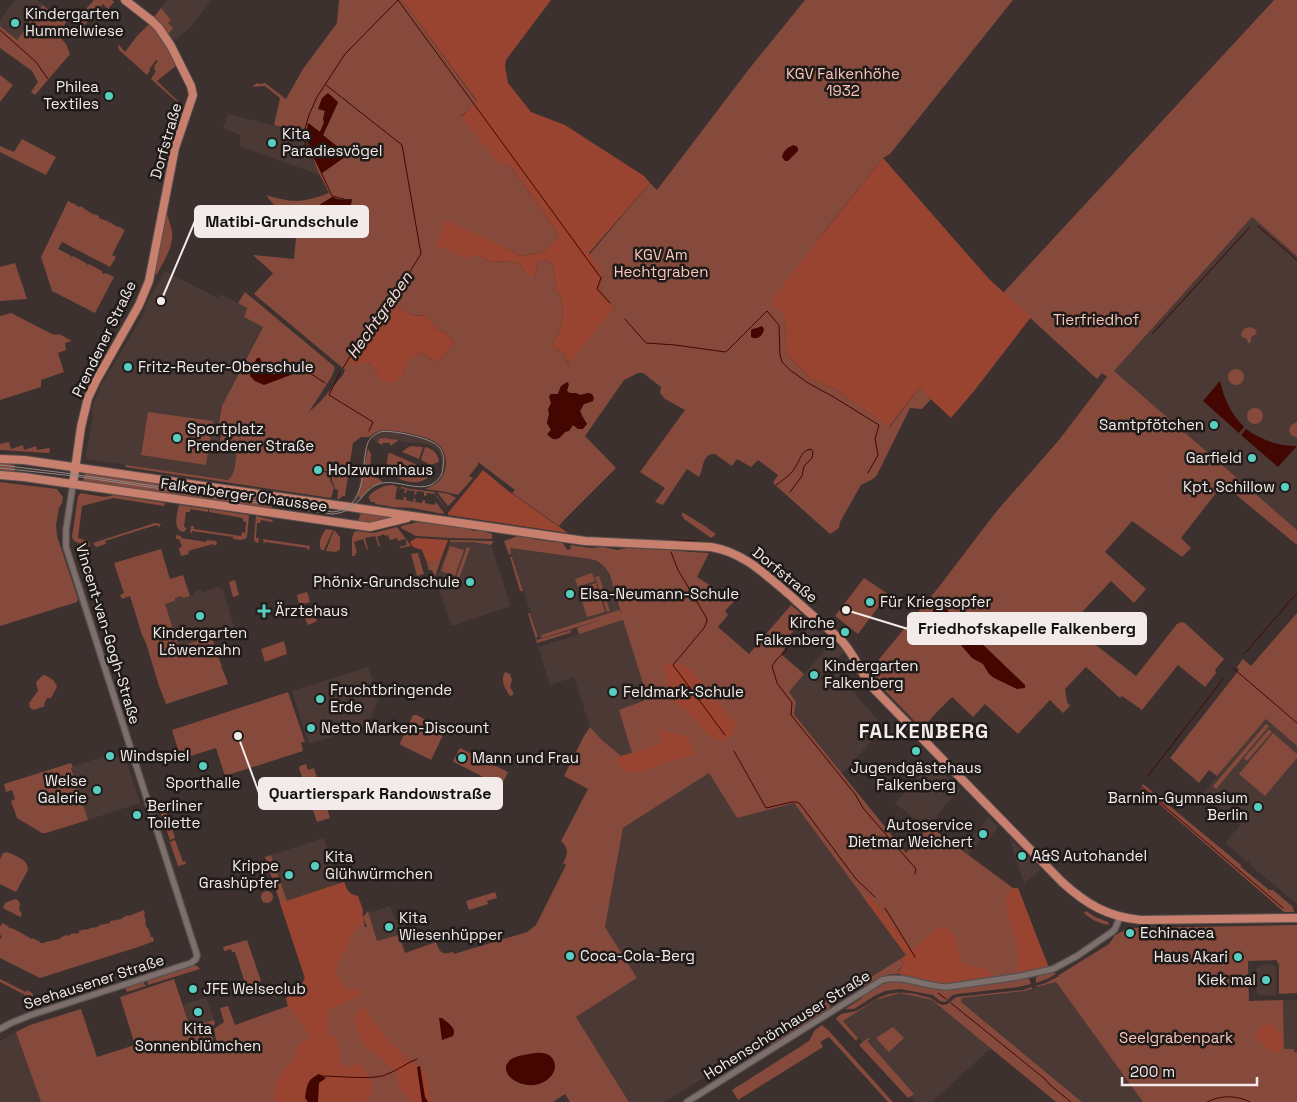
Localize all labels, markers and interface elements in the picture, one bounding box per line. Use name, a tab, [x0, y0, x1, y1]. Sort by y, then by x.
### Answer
place label: Kindergarten Hummelwiese	[25, 4, 124, 40]
marker: Kindergarten Hummelwiese	[9, 17, 21, 29]
park label: KGV Falkenhöhe 1932	[786, 64, 900, 100]
place label: Philea Textiles	[43, 77, 99, 113]
marker: Philea Textiles	[103, 90, 115, 102]
street label: Dorfstraße	[146, 100, 185, 181]
place label: Kita Paradiesvögel	[282, 124, 382, 160]
marker: Kita Paradiesvögel	[266, 137, 278, 149]
callout: Matibi-Grundschule	[195, 206, 368, 237]
text: Matibi-Grundschule	[205, 211, 359, 232]
park label: KGV Am Hechtgraben	[614, 245, 708, 281]
water label: Hechtgraben	[342, 267, 418, 363]
street label: Prendener Straße	[67, 277, 140, 400]
park label: Tierfriedhof	[1053, 310, 1139, 329]
place label: Fritz-Reuter-Oberschule	[138, 357, 314, 376]
marker: Fritz-Reuter-Oberschule	[122, 361, 134, 373]
place label: Samtpfötchen	[1099, 415, 1204, 434]
place label: Sportplatz Prendener Straße	[187, 419, 314, 455]
marker: Samtpfötchen	[1208, 419, 1220, 431]
marker: Sportplatz Prendener Straße	[171, 432, 183, 444]
place label: Garfield	[1186, 448, 1242, 467]
marker: Garfield	[1246, 452, 1258, 464]
place label: Holzwurmhaus	[328, 460, 433, 479]
marker: Holzwurmhaus	[312, 464, 324, 476]
street label: Falkenberger Chaussee	[160, 473, 329, 516]
place label: Kpt. Schillow	[1183, 477, 1275, 496]
marker: Kpt. Schillow	[1279, 481, 1291, 493]
street label: Vincent-van-Gogh-Straße	[72, 541, 145, 727]
street label: Dorfstraße	[749, 543, 822, 607]
place label: Phönix-Grundschule	[313, 572, 460, 591]
marker: Phönix-Grundschule	[464, 576, 476, 588]
place label: Elsa-Neumann-Schule	[580, 584, 739, 603]
marker: Elsa-Neumann-Schule	[564, 588, 576, 600]
place label: Für Kriegsopfer	[880, 592, 991, 611]
marker: Für Kriegsopfer	[864, 596, 876, 608]
place label: Ärztehaus	[275, 601, 348, 620]
marker: Ärztehaus	[257, 604, 271, 618]
marker: Kindergarten Löwenzahn	[194, 610, 206, 622]
place label: Kirche Falkenberg	[755, 613, 835, 649]
callout: Friedhofskapelle Falkenberg	[908, 613, 1146, 644]
text: Friedhofskapelle Falkenberg	[918, 618, 1136, 639]
place label: Kindergarten Löwenzahn	[153, 623, 247, 659]
marker: Kirche Falkenberg	[839, 626, 851, 638]
place label: Kindergarten Falkenberg	[824, 656, 919, 692]
marker: Kindergarten Falkenberg	[808, 669, 820, 681]
place label: Fruchtbringende Erde	[330, 680, 452, 716]
place label: Feldmark-Schule	[623, 682, 744, 701]
marker: Feldmark-Schule	[607, 686, 619, 698]
marker: Fruchtbringende Erde	[314, 693, 326, 705]
place label: Netto Marken-Discount	[321, 718, 489, 737]
district label: FALKENBERG	[859, 718, 989, 744]
marker: Netto Marken-Discount	[305, 722, 317, 734]
marker: Jugendgästehaus Falkenberg	[910, 745, 922, 757]
place label: Windspiel	[120, 746, 189, 765]
place label: Mann und Frau	[472, 748, 579, 767]
marker: Windspiel	[104, 750, 116, 762]
marker: Mann und Frau	[456, 752, 468, 764]
place label: Jugendgästehaus Falkenberg	[850, 758, 982, 794]
marker: Sporthalle	[197, 760, 209, 772]
place label: Welse Galerie	[38, 771, 87, 807]
place label: Sporthalle	[166, 773, 240, 792]
callout: Quartierspark Randowstraße	[259, 778, 502, 809]
text: Quartierspark Randowstraße	[269, 783, 491, 804]
marker: Welse Galerie	[91, 784, 103, 796]
place label: Barnim-Gymnasium Berlin	[1108, 788, 1248, 824]
place label: Berliner Toilette	[147, 796, 203, 832]
marker: Barnim-Gymnasium Berlin	[1252, 801, 1264, 813]
marker: Berliner Toilette	[131, 809, 143, 821]
place label: Autoservice Dietmar Weichert	[848, 815, 973, 851]
marker: Autoservice Dietmar Weichert	[977, 828, 989, 840]
place label: A&S Autohandel	[1032, 846, 1147, 865]
place label: Kita Glühwürmchen	[325, 847, 433, 883]
marker: A&S Autohandel	[1016, 850, 1028, 862]
place label: Krippe Grashüpfer	[199, 856, 279, 892]
marker: Kita Glühwürmchen	[309, 860, 321, 872]
marker: Krippe Grashüpfer	[283, 869, 295, 881]
place label: Kita Wiesenhüpper	[399, 908, 503, 944]
marker: Kita Wiesenhüpper	[383, 921, 395, 933]
place label: Echinacea	[1140, 923, 1215, 942]
marker: Echinacea	[1124, 927, 1136, 939]
place label: Coca-Cola-Berg	[580, 946, 695, 965]
place label: Haus Akari	[1154, 947, 1228, 966]
street label: Seehausener Straße	[21, 950, 167, 1013]
marker: Coca-Cola-Berg	[564, 950, 576, 962]
marker: Haus Akari	[1232, 951, 1244, 963]
street label: Hohenschönhauser Straße	[700, 965, 873, 1084]
place label: Kiek mal	[1197, 970, 1256, 989]
marker: Kiek mal	[1260, 974, 1272, 986]
place label: JFE Welseclub	[203, 979, 306, 998]
marker: JFE Welseclub	[187, 983, 199, 995]
marker: Kita Sonnenblümchen	[192, 1006, 204, 1018]
place label: Kita Sonnenblümchen	[135, 1019, 261, 1055]
park label: Seelgrabenpark	[1119, 1028, 1233, 1047]
scale bar	[1122, 1054, 1257, 1086]
text: 200 m	[1130, 1062, 1175, 1081]

